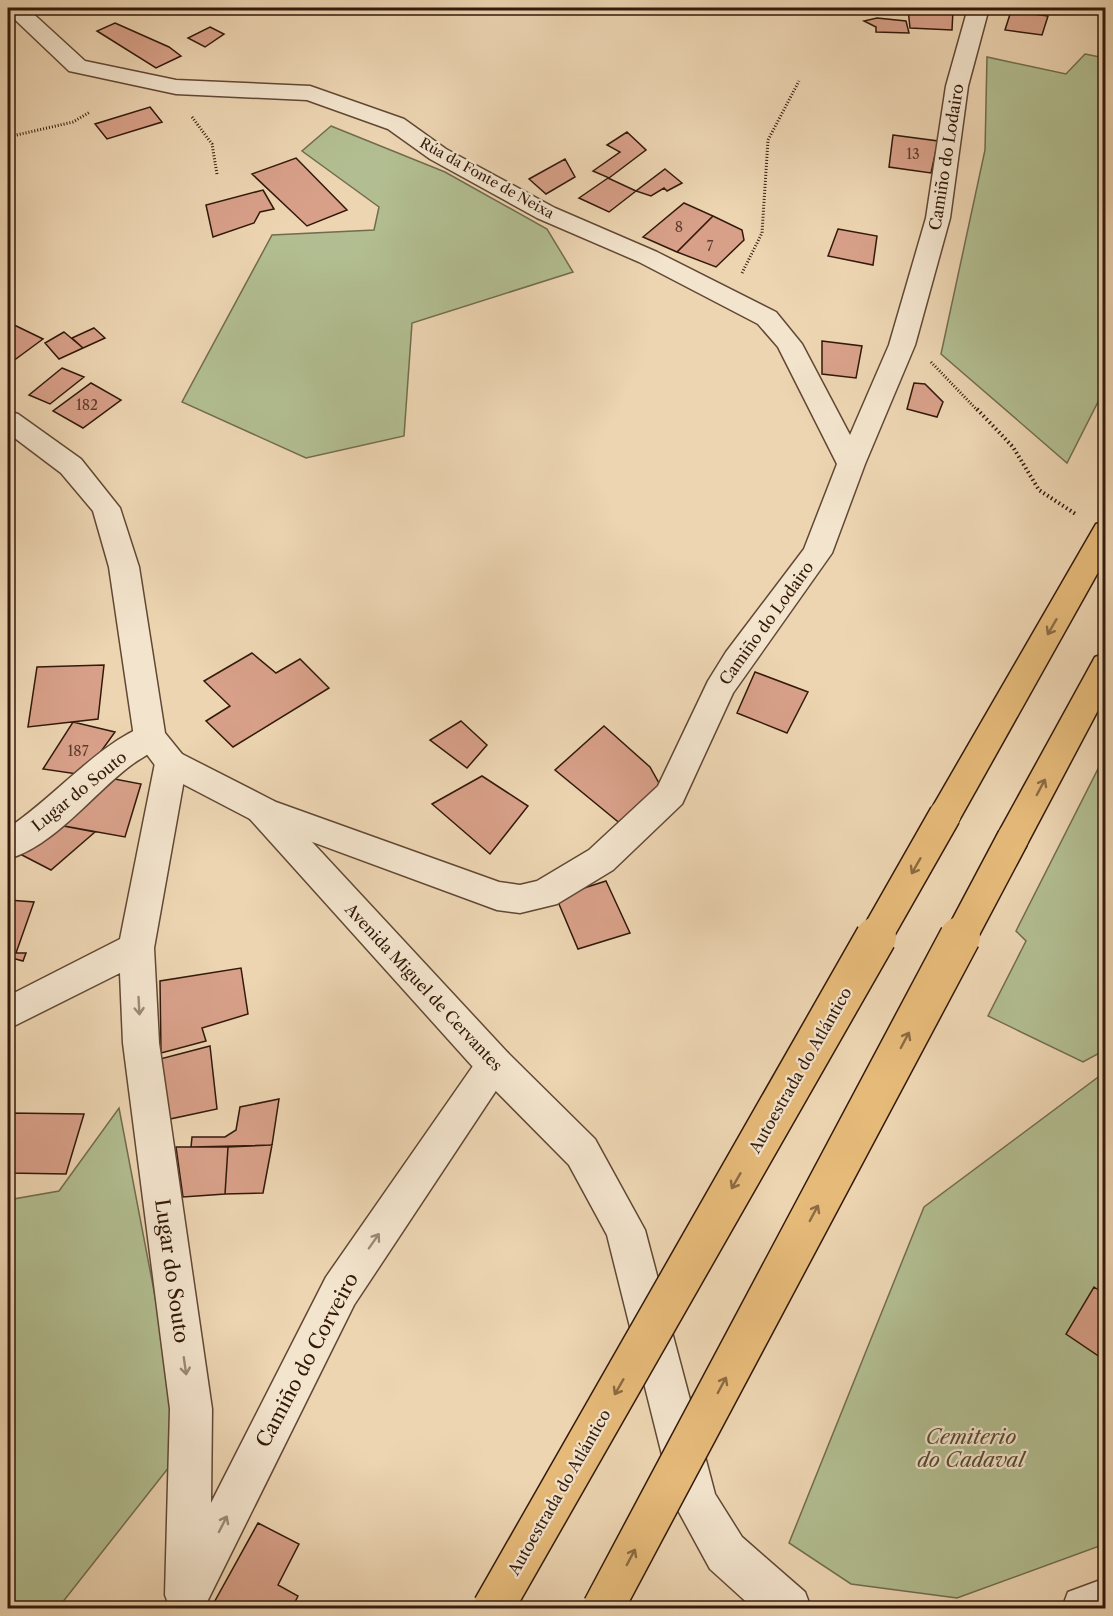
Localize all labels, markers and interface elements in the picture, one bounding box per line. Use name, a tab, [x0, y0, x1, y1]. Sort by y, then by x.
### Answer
street label: Camiño do Lodairo	[925, 82, 967, 232]
street label: Rúa da Fonte de Neixa	[417, 134, 558, 223]
house number: 13	[906, 145, 920, 163]
house number: 8	[675, 218, 683, 236]
house number: 7	[707, 237, 714, 255]
house number: 182	[76, 396, 98, 414]
street label: Camiño do Lodairo	[714, 557, 818, 689]
one-way arrow	[1046, 617, 1057, 635]
house number: 187	[67, 742, 89, 760]
street label: Lugar do Souto	[27, 746, 131, 835]
one-way arrow	[1036, 778, 1047, 796]
one-way arrow	[910, 856, 921, 874]
street label: Avenida Miguel de Cervantes	[340, 898, 507, 1075]
street label: Autoestrada do Atlántico	[744, 983, 856, 1157]
one-way arrow	[133, 996, 144, 1016]
one-way arrow	[900, 1032, 912, 1050]
one-way arrow	[730, 1172, 742, 1189]
street label: Lugar do Souto	[150, 1197, 194, 1345]
one-way arrow	[809, 1204, 820, 1222]
one-way arrow	[368, 1234, 380, 1250]
street label: Camiño do Corveiro	[251, 1269, 363, 1451]
one-way arrow	[179, 1356, 190, 1376]
one-way arrow	[717, 1376, 728, 1394]
one-way arrow	[613, 1378, 625, 1395]
street label: Autoestrada do Atlántico	[503, 1405, 615, 1579]
park label: Cemiterio do Cadaval	[917, 1425, 1027, 1472]
one-way arrow	[217, 1515, 229, 1533]
one-way arrow	[625, 1549, 637, 1566]

